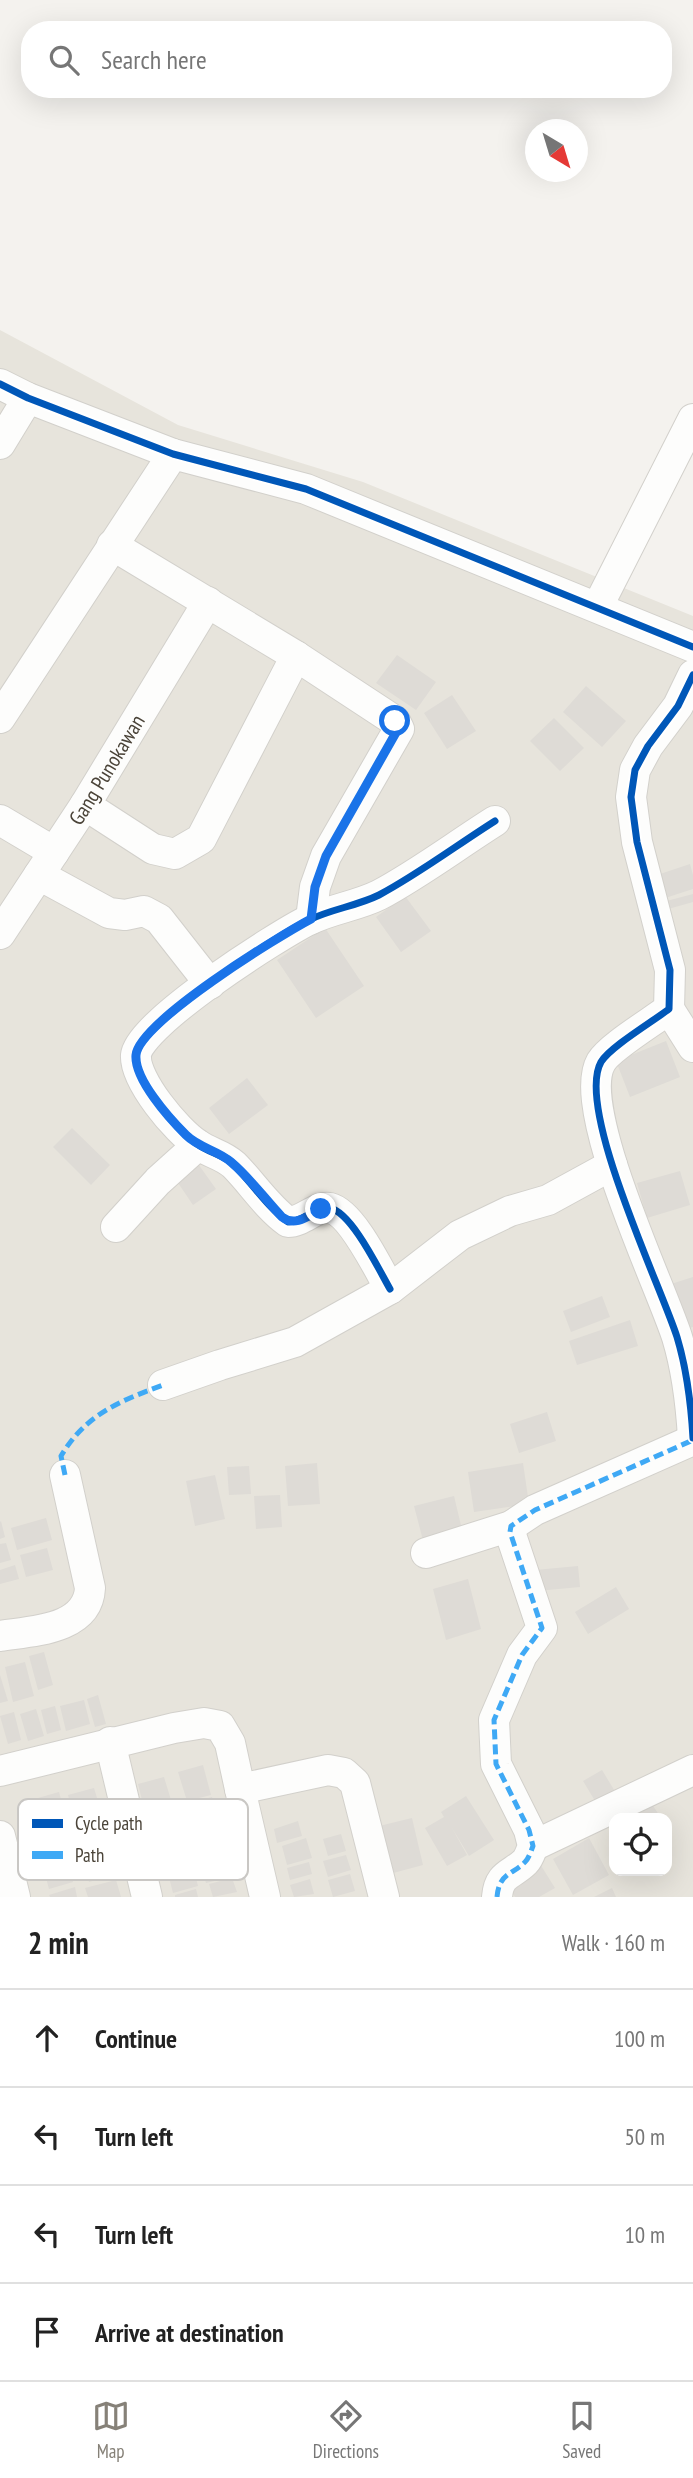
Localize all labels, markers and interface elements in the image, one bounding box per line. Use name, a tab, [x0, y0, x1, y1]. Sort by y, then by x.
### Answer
search box	[21, 21, 672, 98]
icon: search	[45, 41, 83, 79]
text: Search here	[101, 43, 207, 76]
north arrow	[525, 119, 588, 182]
route start	[379, 705, 410, 736]
street label: Gang Punokawan	[62, 709, 150, 830]
route end	[305, 1193, 336, 1224]
legend	[18, 1799, 248, 1880]
text: Cycle path	[75, 1811, 143, 1835]
map controls	[609, 1813, 672, 1876]
button: locate	[609, 1813, 672, 1876]
text: Path	[75, 1843, 104, 1867]
text: 2 min	[28, 1923, 89, 1962]
text: Walk · 160 m	[562, 1928, 665, 1957]
icon: ahead	[28, 2019, 66, 2057]
text: Continue	[95, 2022, 177, 2055]
text: 100 m	[614, 2024, 665, 2053]
icon: left	[28, 2117, 66, 2155]
text: Turn left	[95, 2120, 173, 2153]
text: 50 m	[624, 2122, 665, 2151]
icon: left	[28, 2215, 66, 2253]
text: Turn left	[95, 2218, 173, 2251]
text: 10 m	[624, 2220, 665, 2249]
icon: arrive	[28, 2313, 66, 2351]
text: Arrive at destination	[95, 2316, 284, 2349]
tab: Map	[92, 2397, 130, 2463]
tab: Directions	[313, 2397, 379, 2463]
tab: Saved	[562, 2397, 601, 2463]

